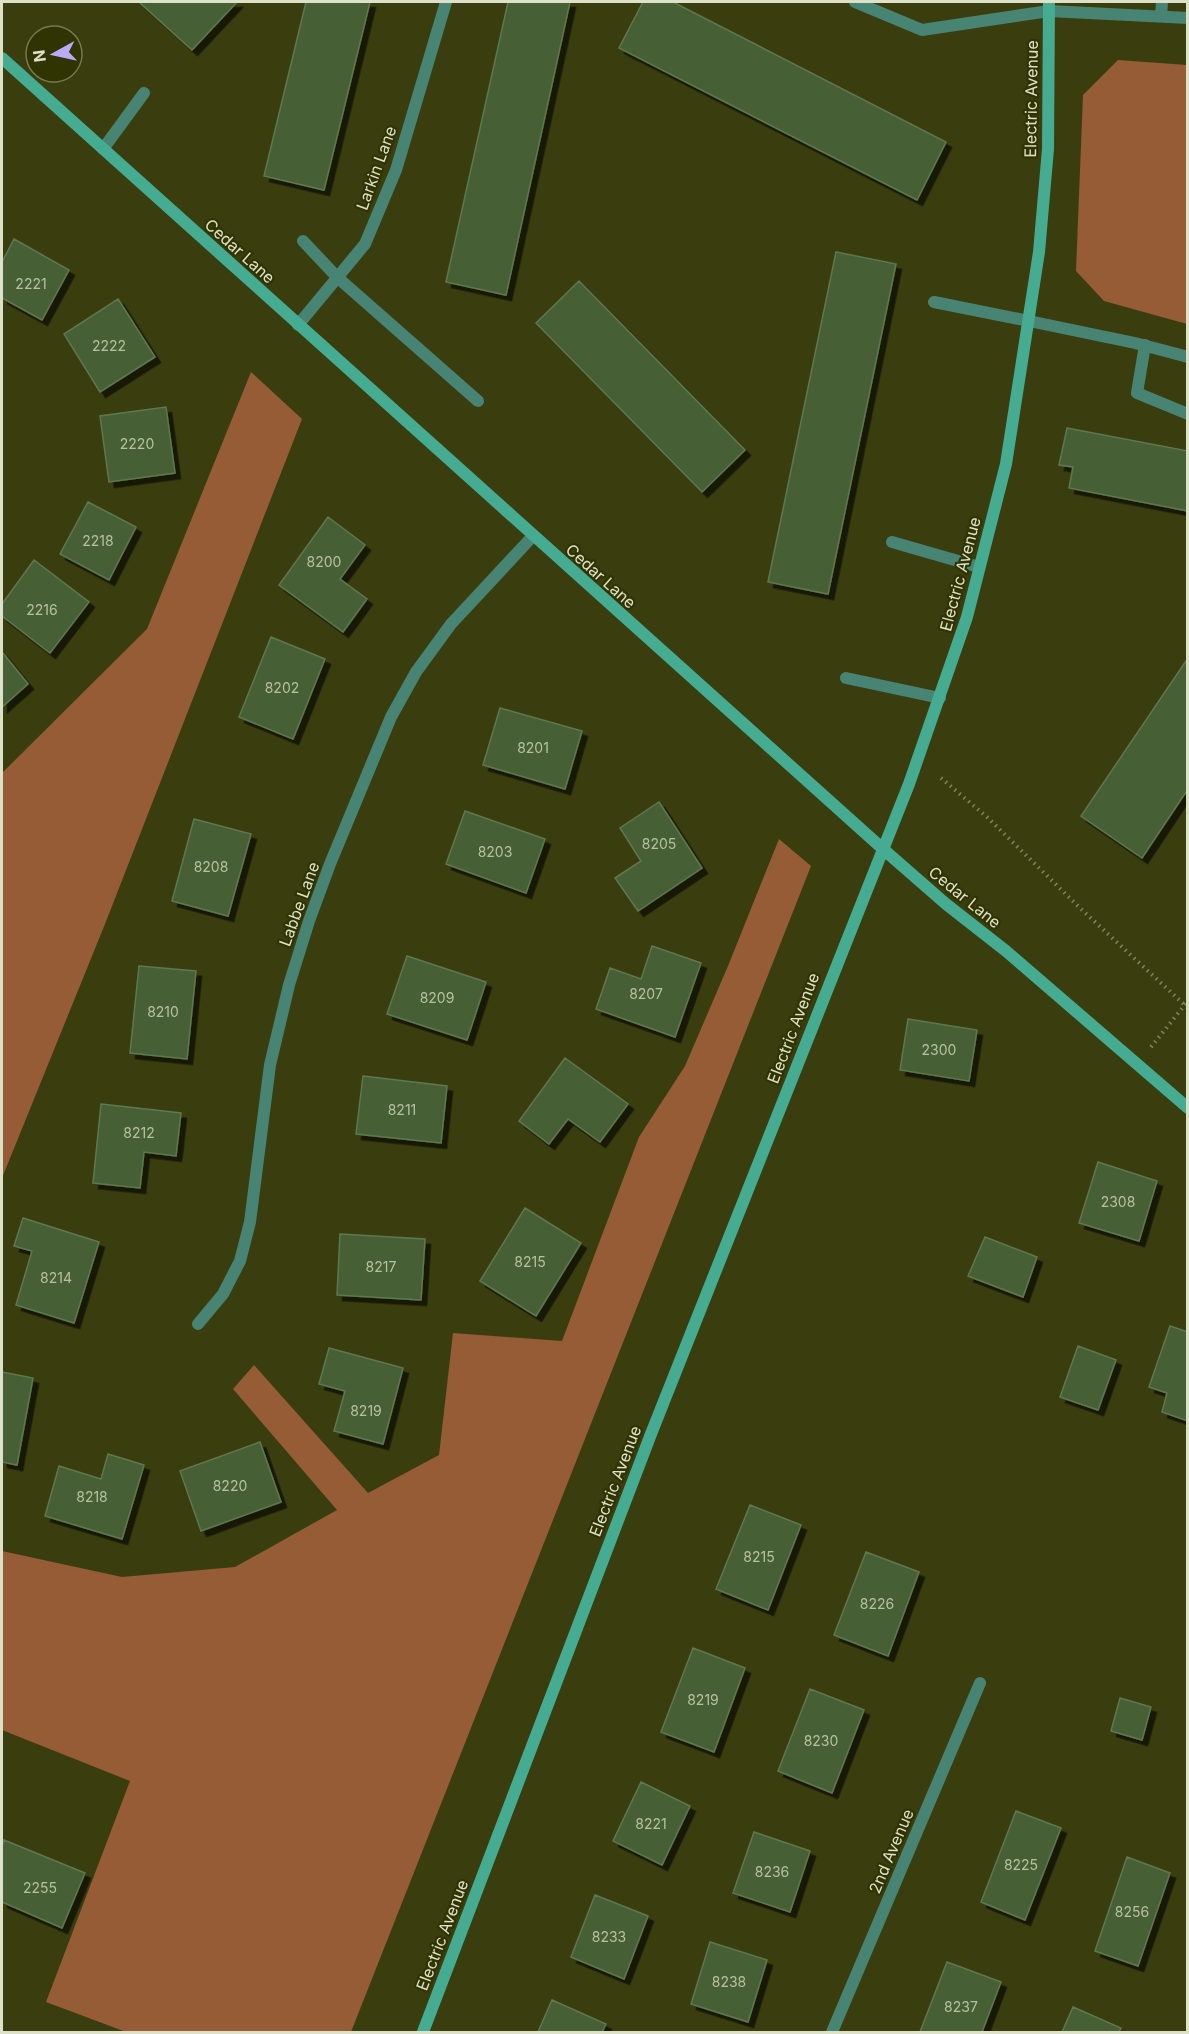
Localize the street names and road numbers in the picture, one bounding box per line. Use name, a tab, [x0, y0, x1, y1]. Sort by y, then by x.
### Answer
street label: Electric Avenue	[1020, 40, 1042, 158]
street label: Larkin Lane	[352, 123, 400, 213]
street label: Cedar Lane	[201, 214, 279, 288]
street label: Electric Avenue	[935, 515, 985, 633]
street label: Cedar Lane	[562, 539, 640, 613]
street label: Labbe Lane	[275, 859, 323, 949]
street label: Cedar Lane	[925, 862, 1005, 932]
street label: Electric Avenue	[763, 970, 823, 1086]
street label: Electric Avenue	[585, 1423, 645, 1539]
street label: 2nd Avenue	[864, 1806, 918, 1896]
street label: Electric Avenue	[412, 1877, 472, 1993]

